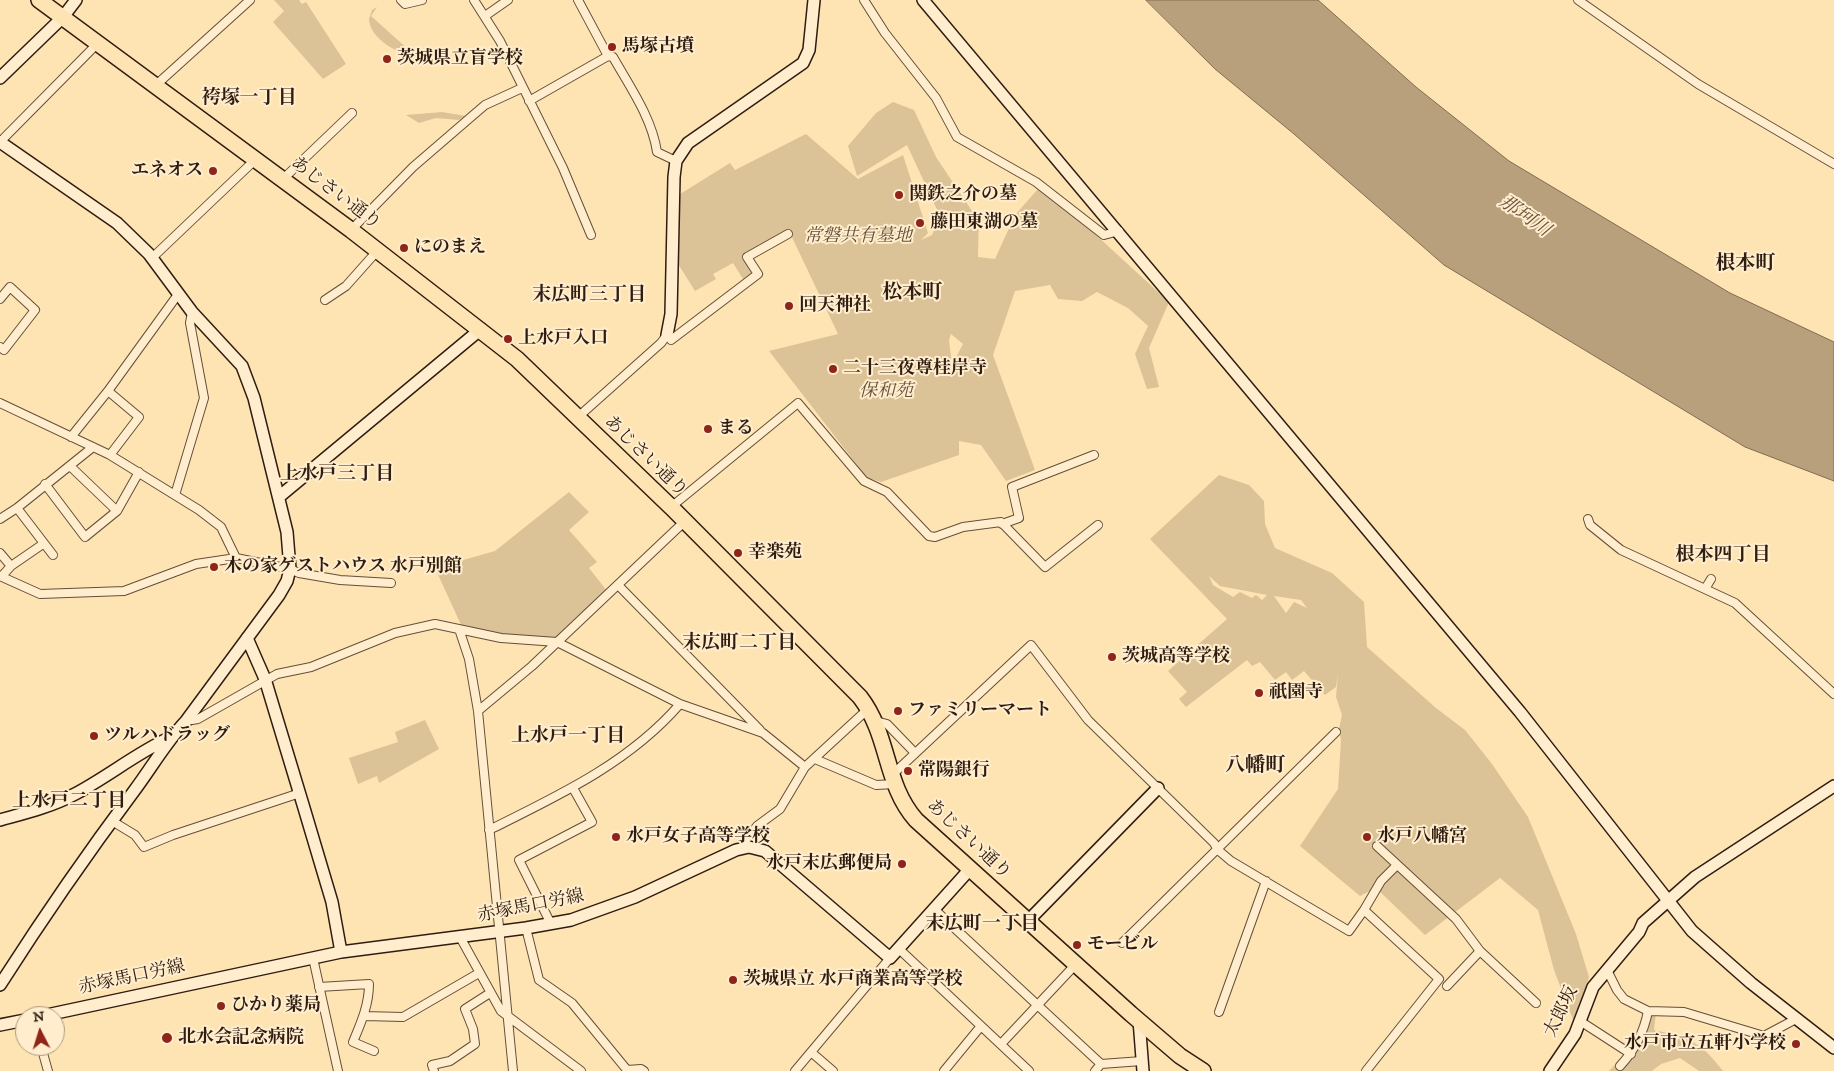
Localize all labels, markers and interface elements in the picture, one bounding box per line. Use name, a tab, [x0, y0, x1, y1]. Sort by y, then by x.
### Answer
place label: 馬塚古墳	[622, 36, 694, 58]
marker: 馬塚古墳	[606, 41, 618, 53]
place label: 茨城県立盲学校	[397, 48, 523, 70]
marker: 茨城県立盲学校	[381, 53, 393, 65]
district label: 袴塚一丁目	[202, 88, 296, 110]
street label: あじさい通り	[285, 153, 385, 235]
place label: エネオス	[131, 160, 203, 182]
marker: エネオス	[207, 165, 219, 177]
place label: 関鉄之介の墓	[909, 184, 1017, 206]
marker: 関鉄之介の墓	[893, 189, 905, 201]
water label: 那珂川	[1494, 191, 1554, 243]
place label: 藤田東湖の墓	[930, 212, 1038, 234]
marker: 藤田東湖の墓	[914, 217, 926, 229]
park label: 常磐共有墓地	[804, 226, 912, 248]
place label: にのまえ	[414, 237, 486, 259]
marker: にのまえ	[398, 242, 410, 254]
district label: 根本町	[1715, 253, 1775, 277]
district label: 松本町	[882, 282, 942, 306]
district label: 末広町三丁目	[532, 285, 646, 307]
place label: 回天神社	[799, 295, 871, 317]
marker: 回天神社	[783, 300, 795, 312]
place label: 上水戸入口	[518, 328, 608, 350]
marker: 上水戸入口	[502, 333, 514, 345]
place label: 二十三夜尊桂岸寺	[843, 358, 987, 380]
marker: 二十三夜尊桂岸寺	[827, 363, 839, 375]
park label: 保和苑	[859, 381, 913, 403]
street label: あじさい通り	[599, 412, 691, 502]
place label: まる	[718, 418, 754, 440]
marker: まる	[702, 423, 714, 435]
district label: 上水戸三丁目	[280, 464, 394, 486]
place label: 幸楽苑	[748, 542, 802, 564]
district label: 根本四丁目	[1676, 545, 1770, 567]
marker: 幸楽苑	[732, 547, 744, 559]
place label: 木の家ゲストハウス 水戸別館	[224, 556, 462, 578]
marker: 木の家ゲストハウス 水戸別館	[208, 561, 220, 573]
district label: 末広町二丁目	[682, 633, 796, 655]
place label: 茨城高等学校	[1122, 646, 1230, 668]
marker: 茨城高等学校	[1106, 651, 1118, 663]
place label: 祇園寺	[1269, 682, 1323, 704]
marker: 祇園寺	[1253, 687, 1265, 699]
place label: ファミリーマート	[908, 700, 1052, 722]
marker: ファミリーマート	[892, 705, 904, 717]
place label: ツルハドラッグ	[104, 725, 230, 747]
district label: 上水戸一丁目	[511, 726, 625, 748]
marker: ツルハドラッグ	[88, 730, 100, 742]
district label: 八幡町	[1225, 755, 1285, 779]
place label: 常陽銀行	[918, 760, 990, 782]
marker: 常陽銀行	[902, 765, 914, 777]
district label: 上水戸二丁目	[12, 791, 126, 813]
street label: あじさい通り	[921, 795, 1015, 885]
place label: 水戸女子高等学校	[626, 826, 770, 848]
place label: 水戸八幡宮	[1377, 826, 1467, 848]
marker: 水戸女子高等学校	[610, 831, 622, 843]
marker: 水戸八幡宮	[1361, 831, 1373, 843]
place label: 水戸末広郵便局	[766, 853, 892, 875]
marker: 水戸末広郵便局	[896, 858, 908, 870]
street label: 赤塚馬口労線	[476, 886, 586, 928]
district label: 末広町一丁目	[925, 914, 1039, 936]
place label: モービル	[1087, 934, 1158, 956]
marker: モービル	[1071, 939, 1083, 951]
street label: 赤塚馬口労線	[77, 956, 187, 1000]
place label: 茨城県立 水戸商業高等学校	[743, 969, 963, 991]
marker: 茨城県立 水戸商業高等学校	[727, 974, 739, 986]
street label: 太郎坂	[1540, 983, 1584, 1041]
place label: ひかり薬局	[231, 995, 321, 1017]
marker: ひかり薬局	[215, 1000, 227, 1012]
north arrow	[15, 1006, 65, 1056]
text: N	[32, 1008, 45, 1027]
place label: 北水会記念病院	[178, 1027, 304, 1049]
marker: 北水会記念病院	[160, 1031, 174, 1045]
place label: 水戸市立五軒小学校	[1624, 1033, 1786, 1055]
marker: 水戸市立五軒小学校	[1790, 1038, 1802, 1050]

